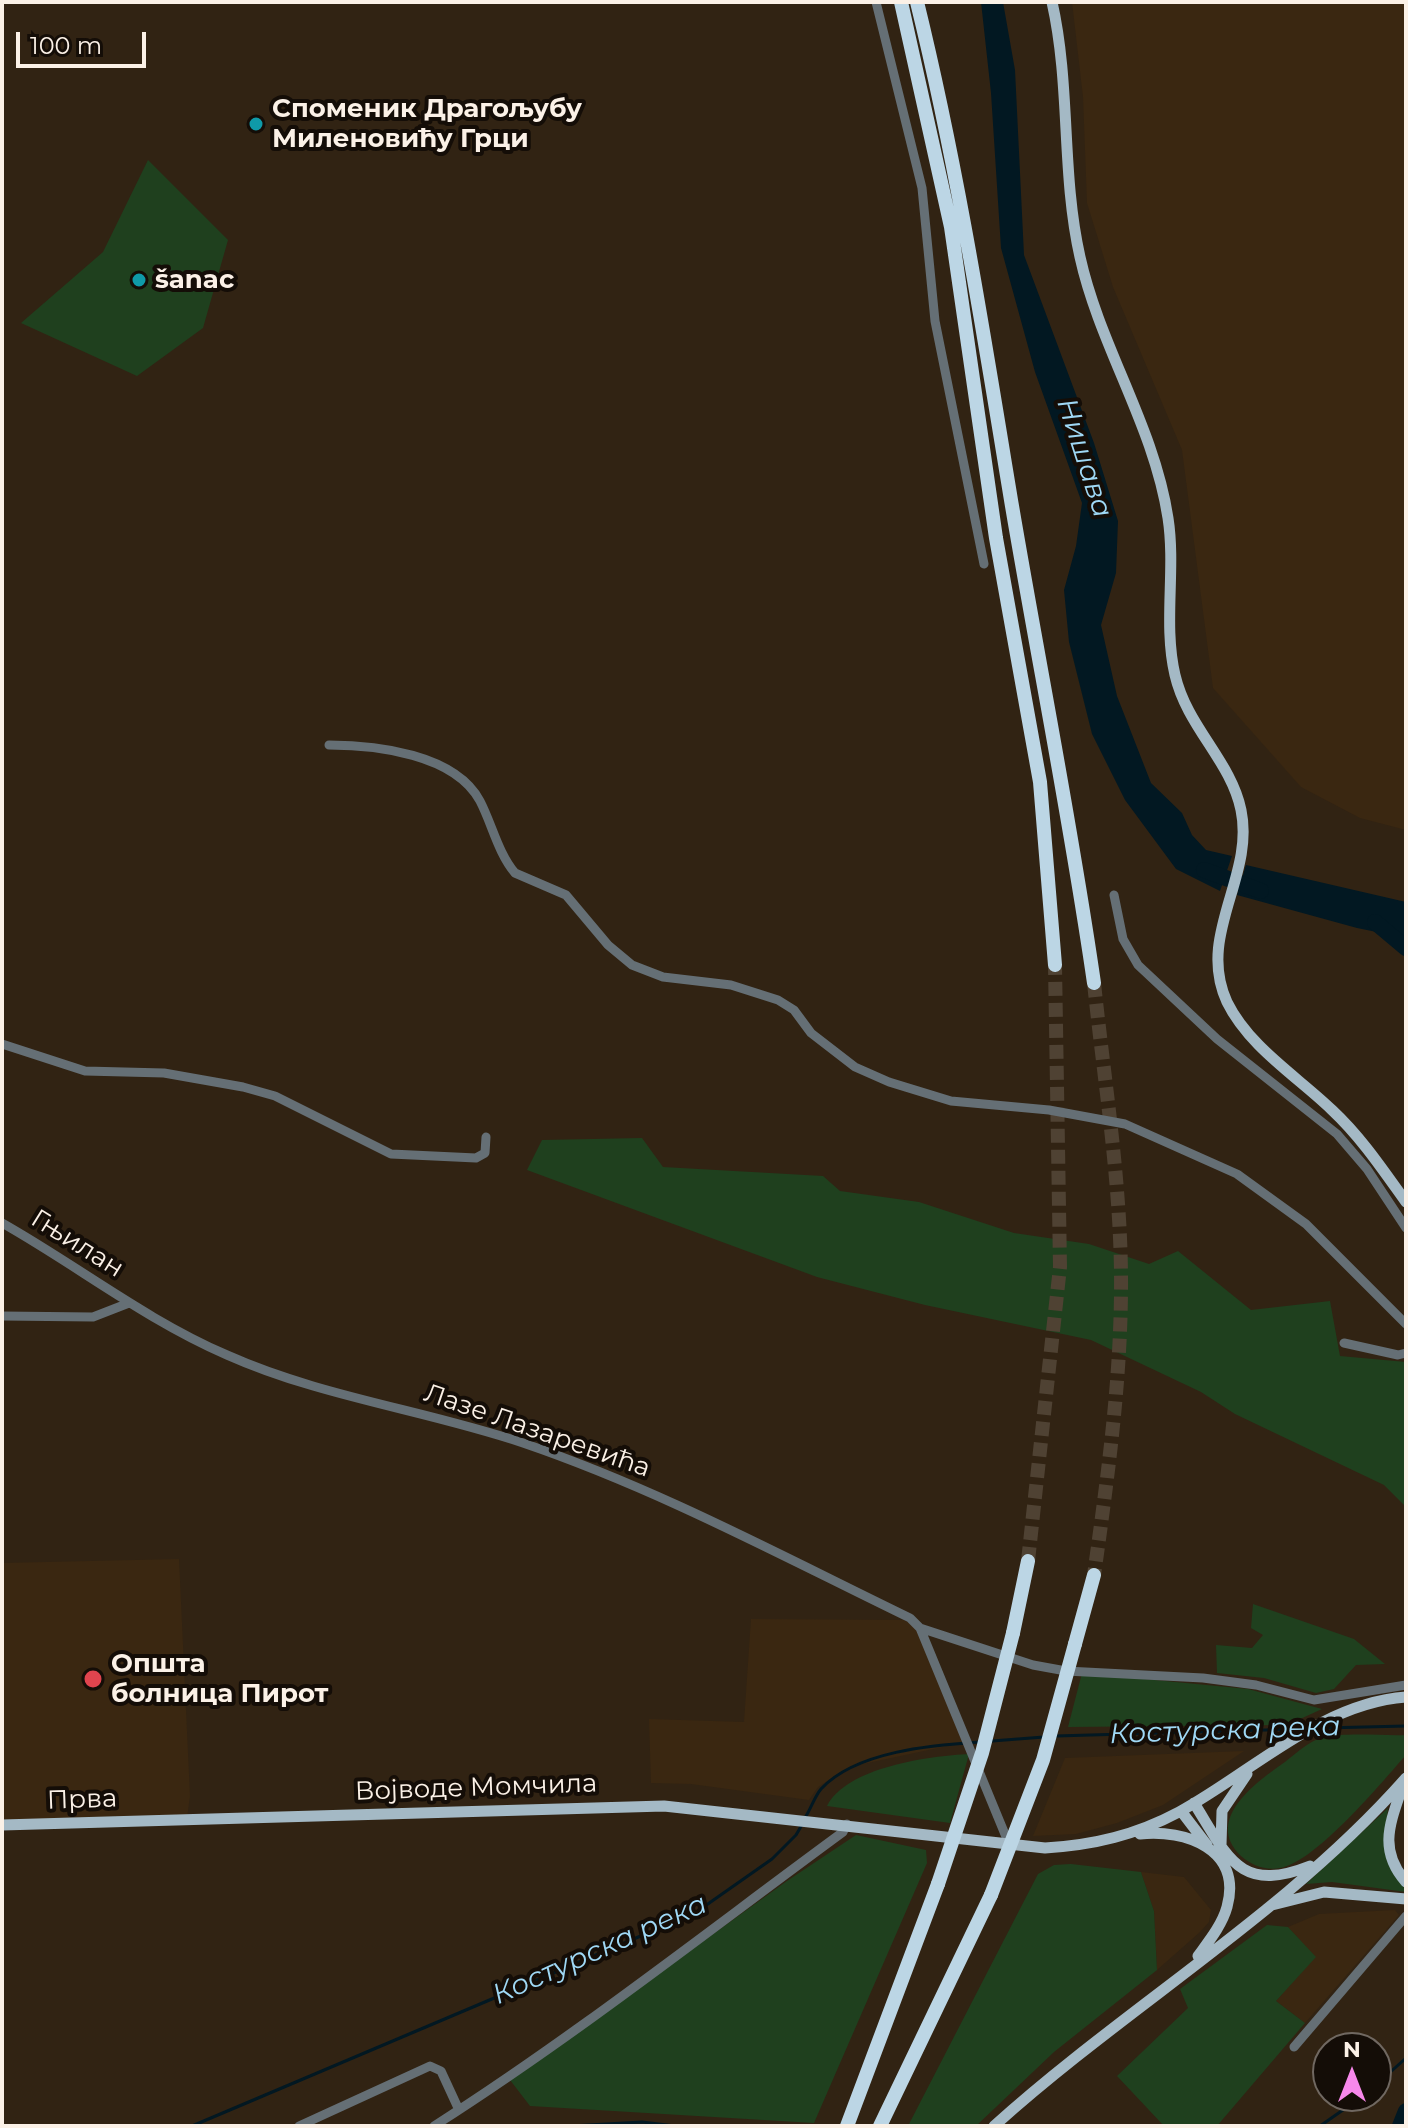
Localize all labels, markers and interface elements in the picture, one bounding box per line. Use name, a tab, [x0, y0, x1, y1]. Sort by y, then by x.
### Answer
scale bar	[20, 16, 150, 66]
text: 100 m	[30, 31, 102, 60]
place label: Споменик Драгољубу Миленовићу Грци	[272, 93, 582, 154]
marker: Споменик Драгољубу Миленовићу Грци	[247, 115, 265, 133]
place label: šanac	[155, 264, 234, 296]
marker: šanac	[130, 271, 148, 289]
water label: Нишава	[1049, 394, 1119, 522]
street label: Гњилан	[25, 1203, 129, 1285]
street label: Лазе Лазаревића	[420, 1378, 654, 1484]
place label: Општа болница Пирот	[111, 1648, 328, 1710]
marker: Општа болница Пирот	[82, 1668, 104, 1690]
water label: Костурска река	[1109, 1710, 1341, 1752]
street label: Војводе Момчила	[354, 1768, 598, 1808]
street label: Прва	[46, 1783, 118, 1817]
water label: Костурска река	[488, 1888, 712, 2012]
north arrow	[1312, 2032, 1392, 2112]
text: N	[1343, 2036, 1361, 2063]

